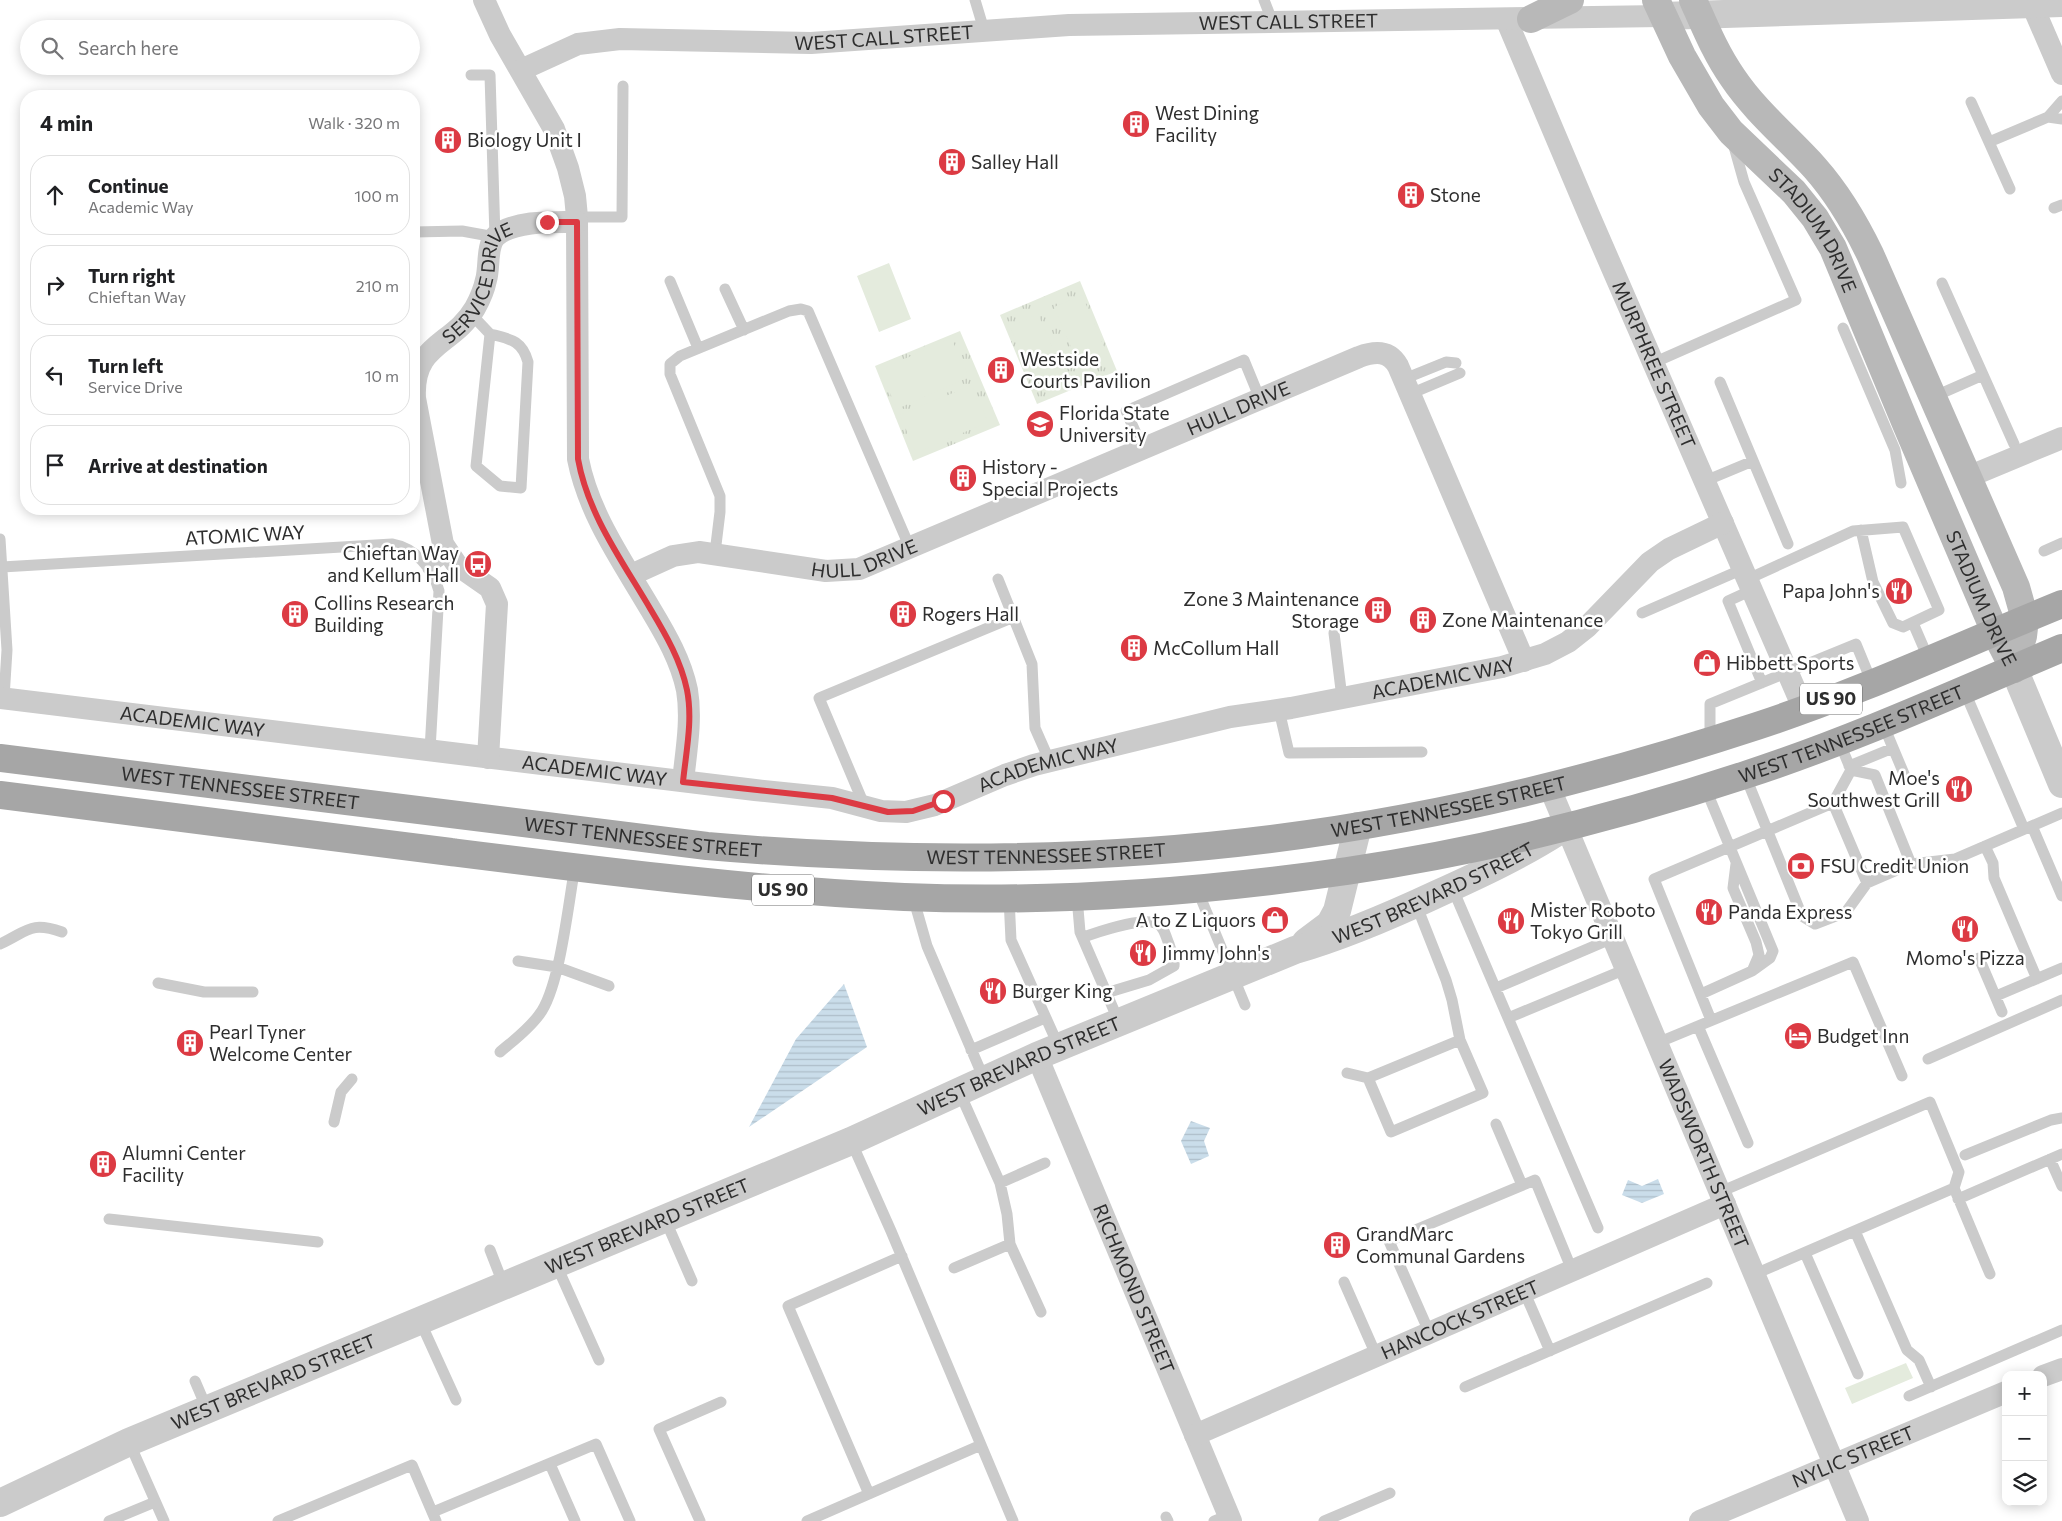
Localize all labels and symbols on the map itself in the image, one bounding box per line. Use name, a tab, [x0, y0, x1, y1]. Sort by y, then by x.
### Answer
street label: WEST CALL STREET	[1198, 8, 1378, 34]
street label: WEST CALL STREET	[794, 20, 974, 54]
place label: West Dining Facility	[1155, 101, 1259, 146]
building icon: West Dining Facility	[1121, 109, 1151, 139]
building icon: Biology Unit I	[433, 125, 463, 155]
place label: Biology Unit I	[467, 128, 582, 151]
building icon: Salley Hall	[937, 147, 967, 177]
place label: Salley Hall	[971, 150, 1059, 173]
street label: STADIUM DRIVE	[1765, 162, 1862, 296]
building icon: Stone	[1396, 180, 1426, 210]
place label: Stone	[1430, 183, 1481, 206]
route end	[536, 211, 559, 234]
street label: SERVICE DRIVE	[437, 216, 516, 348]
street label: MURPHREE STREET	[1608, 277, 1701, 452]
place label: Westside Courts Pavilion	[1020, 347, 1151, 392]
building icon: Westside Courts Pavilion	[986, 355, 1016, 385]
street label: HULL DRIVE	[1183, 376, 1293, 440]
place label: Florida State University	[1059, 401, 1169, 446]
school or university icon: Florida State University	[1025, 409, 1055, 439]
place label: History - Special Projects	[982, 455, 1118, 500]
building icon: History - Special Projects	[948, 463, 978, 493]
street label: ATOMIC WAY	[184, 520, 306, 549]
street label: STADIUM DRIVE	[1942, 527, 2022, 669]
street label: HULL DRIVE	[810, 534, 920, 582]
place label: Chieftan Way and Kellum Hall	[327, 541, 459, 586]
bus stop icon: Chieftan Way and Kellum Hall	[463, 549, 493, 579]
restaurant icon: Papa John's	[1884, 576, 1914, 606]
place label: Papa John's	[1782, 579, 1880, 602]
place label: Zone 3 Maintenance Storage	[1183, 587, 1359, 632]
place label: Collins Research Building	[314, 591, 454, 636]
building icon: Zone 3 Maintenance Storage	[1363, 595, 1393, 625]
building icon: Collins Research Building	[280, 599, 310, 629]
building icon: Rogers Hall	[888, 599, 918, 629]
place label: Rogers Hall	[922, 602, 1019, 625]
building icon: Zone Maintenance	[1408, 605, 1438, 635]
place label: Zone Maintenance	[1442, 608, 1603, 631]
building icon: McCollum Hall	[1119, 633, 1149, 663]
place label: McCollum Hall	[1153, 636, 1279, 659]
shop icon: Hibbett Sports	[1692, 648, 1722, 678]
place label: Hibbett Sports	[1726, 651, 1854, 674]
street label: ACADEMIC WAY	[1369, 652, 1518, 703]
street label: WEST TENNESSEE STREET	[1735, 679, 1967, 787]
road number: US 90	[1800, 684, 1862, 714]
street label: ACADEMIC WAY	[119, 701, 266, 741]
street label: ACADEMIC WAY	[974, 733, 1121, 796]
street label: ACADEMIC WAY	[521, 750, 669, 790]
street label: WEST TENNESSEE STREET	[120, 761, 361, 814]
place label: Moe's Southwest Grill	[1807, 766, 1940, 811]
street label: WEST TENNESSEE STREET	[1329, 771, 1569, 841]
restaurant icon: Moe's Southwest Grill	[1944, 774, 1974, 804]
route start	[932, 790, 955, 813]
street label: WEST TENNESSEE STREET	[523, 811, 763, 861]
street label: WEST BREVARD STREET	[1329, 836, 1538, 948]
street label: WEST TENNESSEE STREET	[926, 837, 1167, 868]
bank icon: FSU Credit Union	[1786, 851, 1816, 881]
place label: FSU Credit Union	[1820, 854, 1969, 877]
road number: US 90	[752, 874, 814, 906]
restaurant icon: Panda Express	[1694, 897, 1724, 927]
place label: Mister Roboto Tokyo Grill	[1530, 898, 1656, 943]
place label: Panda Express	[1728, 900, 1852, 923]
shop icon: A to Z Liquors	[1260, 905, 1290, 935]
restaurant icon: Mister Roboto Tokyo Grill	[1496, 906, 1526, 936]
place label: A to Z Liquors	[1135, 908, 1256, 931]
restaurant icon: Momo's Pizza	[1950, 914, 1980, 944]
restaurant icon: Jimmy John's	[1128, 938, 1158, 968]
place label: Jimmy John's	[1162, 941, 1270, 964]
place label: Momo's Pizza	[1905, 946, 2025, 969]
restaurant icon: Burger King	[978, 976, 1008, 1006]
place label: Burger King	[1012, 979, 1113, 1002]
street label: WEST BREVARD STREET	[914, 1011, 1124, 1120]
place label: Pearl Tyner Welcome Center	[209, 1020, 352, 1065]
hotel icon: Budget Inn	[1783, 1021, 1813, 1051]
place label: Budget Inn	[1817, 1024, 1909, 1047]
building icon: Pearl Tyner Welcome Center	[175, 1028, 205, 1058]
street label: WADSWORTH STREET	[1654, 1055, 1754, 1252]
place label: Alumni Center Facility	[122, 1141, 246, 1186]
building icon: Alumni Center Facility	[88, 1149, 118, 1179]
street label: WEST BREVARD STREET	[541, 1173, 753, 1278]
street label: RICHMOND STREET	[1089, 1200, 1180, 1376]
place label: GrandMarc Communal Gardens	[1356, 1222, 1525, 1267]
building icon: GrandMarc Communal Gardens	[1322, 1230, 1352, 1260]
street label: HANCOCK STREET	[1377, 1275, 1542, 1364]
street label: WEST BREVARD STREET	[167, 1329, 379, 1434]
street label: NYLIC STREET	[1788, 1420, 1917, 1492]

